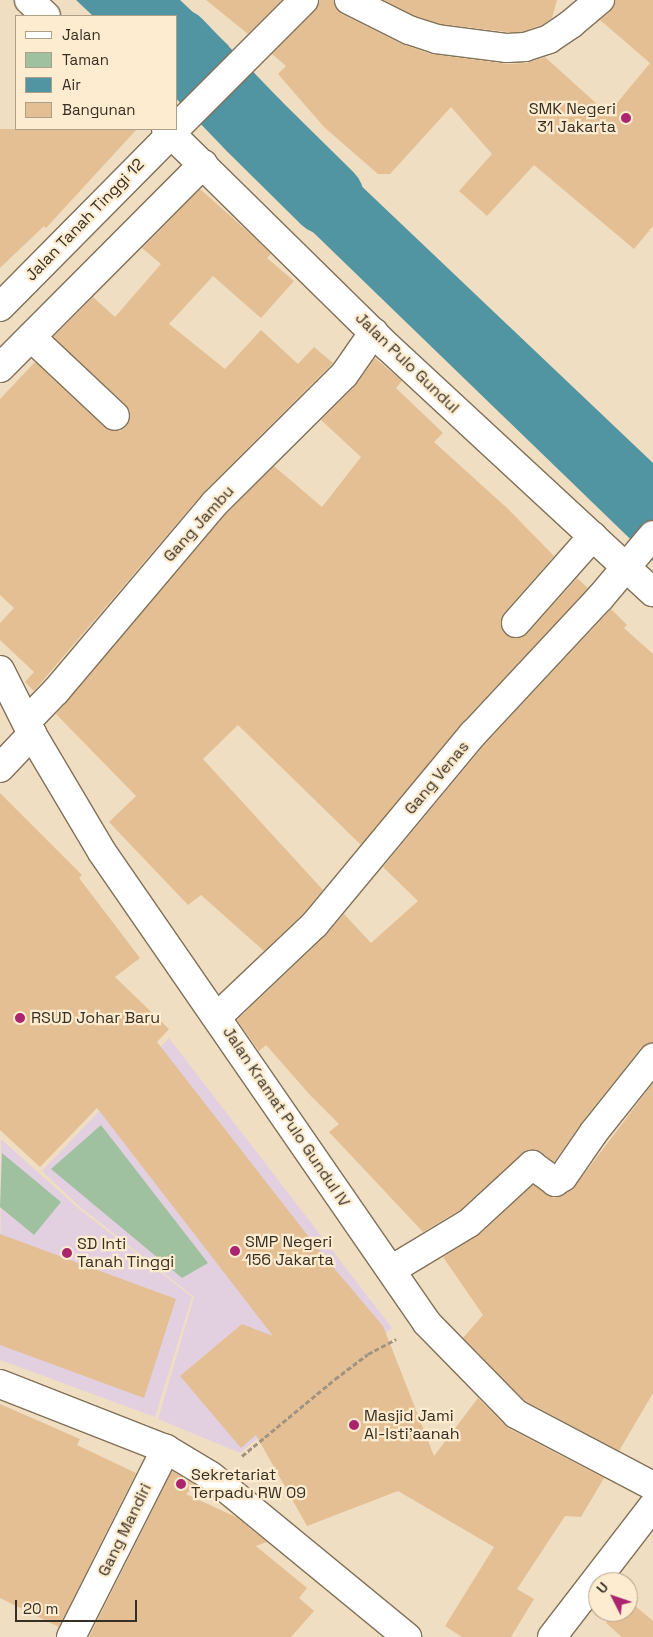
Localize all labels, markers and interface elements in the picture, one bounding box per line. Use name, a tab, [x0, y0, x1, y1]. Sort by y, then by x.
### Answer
legend	[15, 15, 178, 130]
text: Jalan	[62, 25, 101, 44]
text: Taman	[62, 50, 109, 69]
text: Air	[62, 75, 81, 94]
place label: SMK Negeri 31 Jakarta	[529, 99, 616, 137]
text: Bangunan	[62, 100, 136, 119]
marker: SMK Negeri 31 Jakarta	[620, 112, 632, 124]
street label: Jalan Tanah Tinggi 12	[21, 155, 149, 285]
street label: Jalan Pulo Gundul	[351, 309, 463, 417]
street label: Gang Jambu	[160, 482, 238, 566]
street label: Gang Venas	[401, 737, 473, 819]
place label: RSUD Johar Baru	[31, 1008, 160, 1028]
marker: RSUD Johar Baru	[13, 1011, 27, 1025]
street label: Jalan Kramat Pulo Gundul IV	[218, 1023, 354, 1211]
place label: SMP Negeri 156 Jakarta	[245, 1232, 334, 1270]
place label: SD Inti Tanah Tinggi	[77, 1234, 175, 1272]
marker: SMP Negeri 156 Jakarta	[229, 1245, 241, 1257]
marker: SD Inti Tanah Tinggi	[61, 1247, 73, 1259]
place label: Masjid Jami Al-Isti'aanah	[364, 1406, 460, 1444]
marker: Masjid Jami Al-Isti'aanah	[348, 1419, 360, 1431]
place label: Sekretariat Terpadu RW 09	[191, 1465, 306, 1503]
marker: Sekretariat Terpadu RW 09	[175, 1478, 187, 1490]
street label: Gang Mandiri	[94, 1480, 156, 1580]
north arrow	[588, 1572, 638, 1622]
text: U	[593, 1578, 612, 1597]
scale bar	[18, 1590, 140, 1622]
text: 20 m	[23, 1599, 58, 1618]

